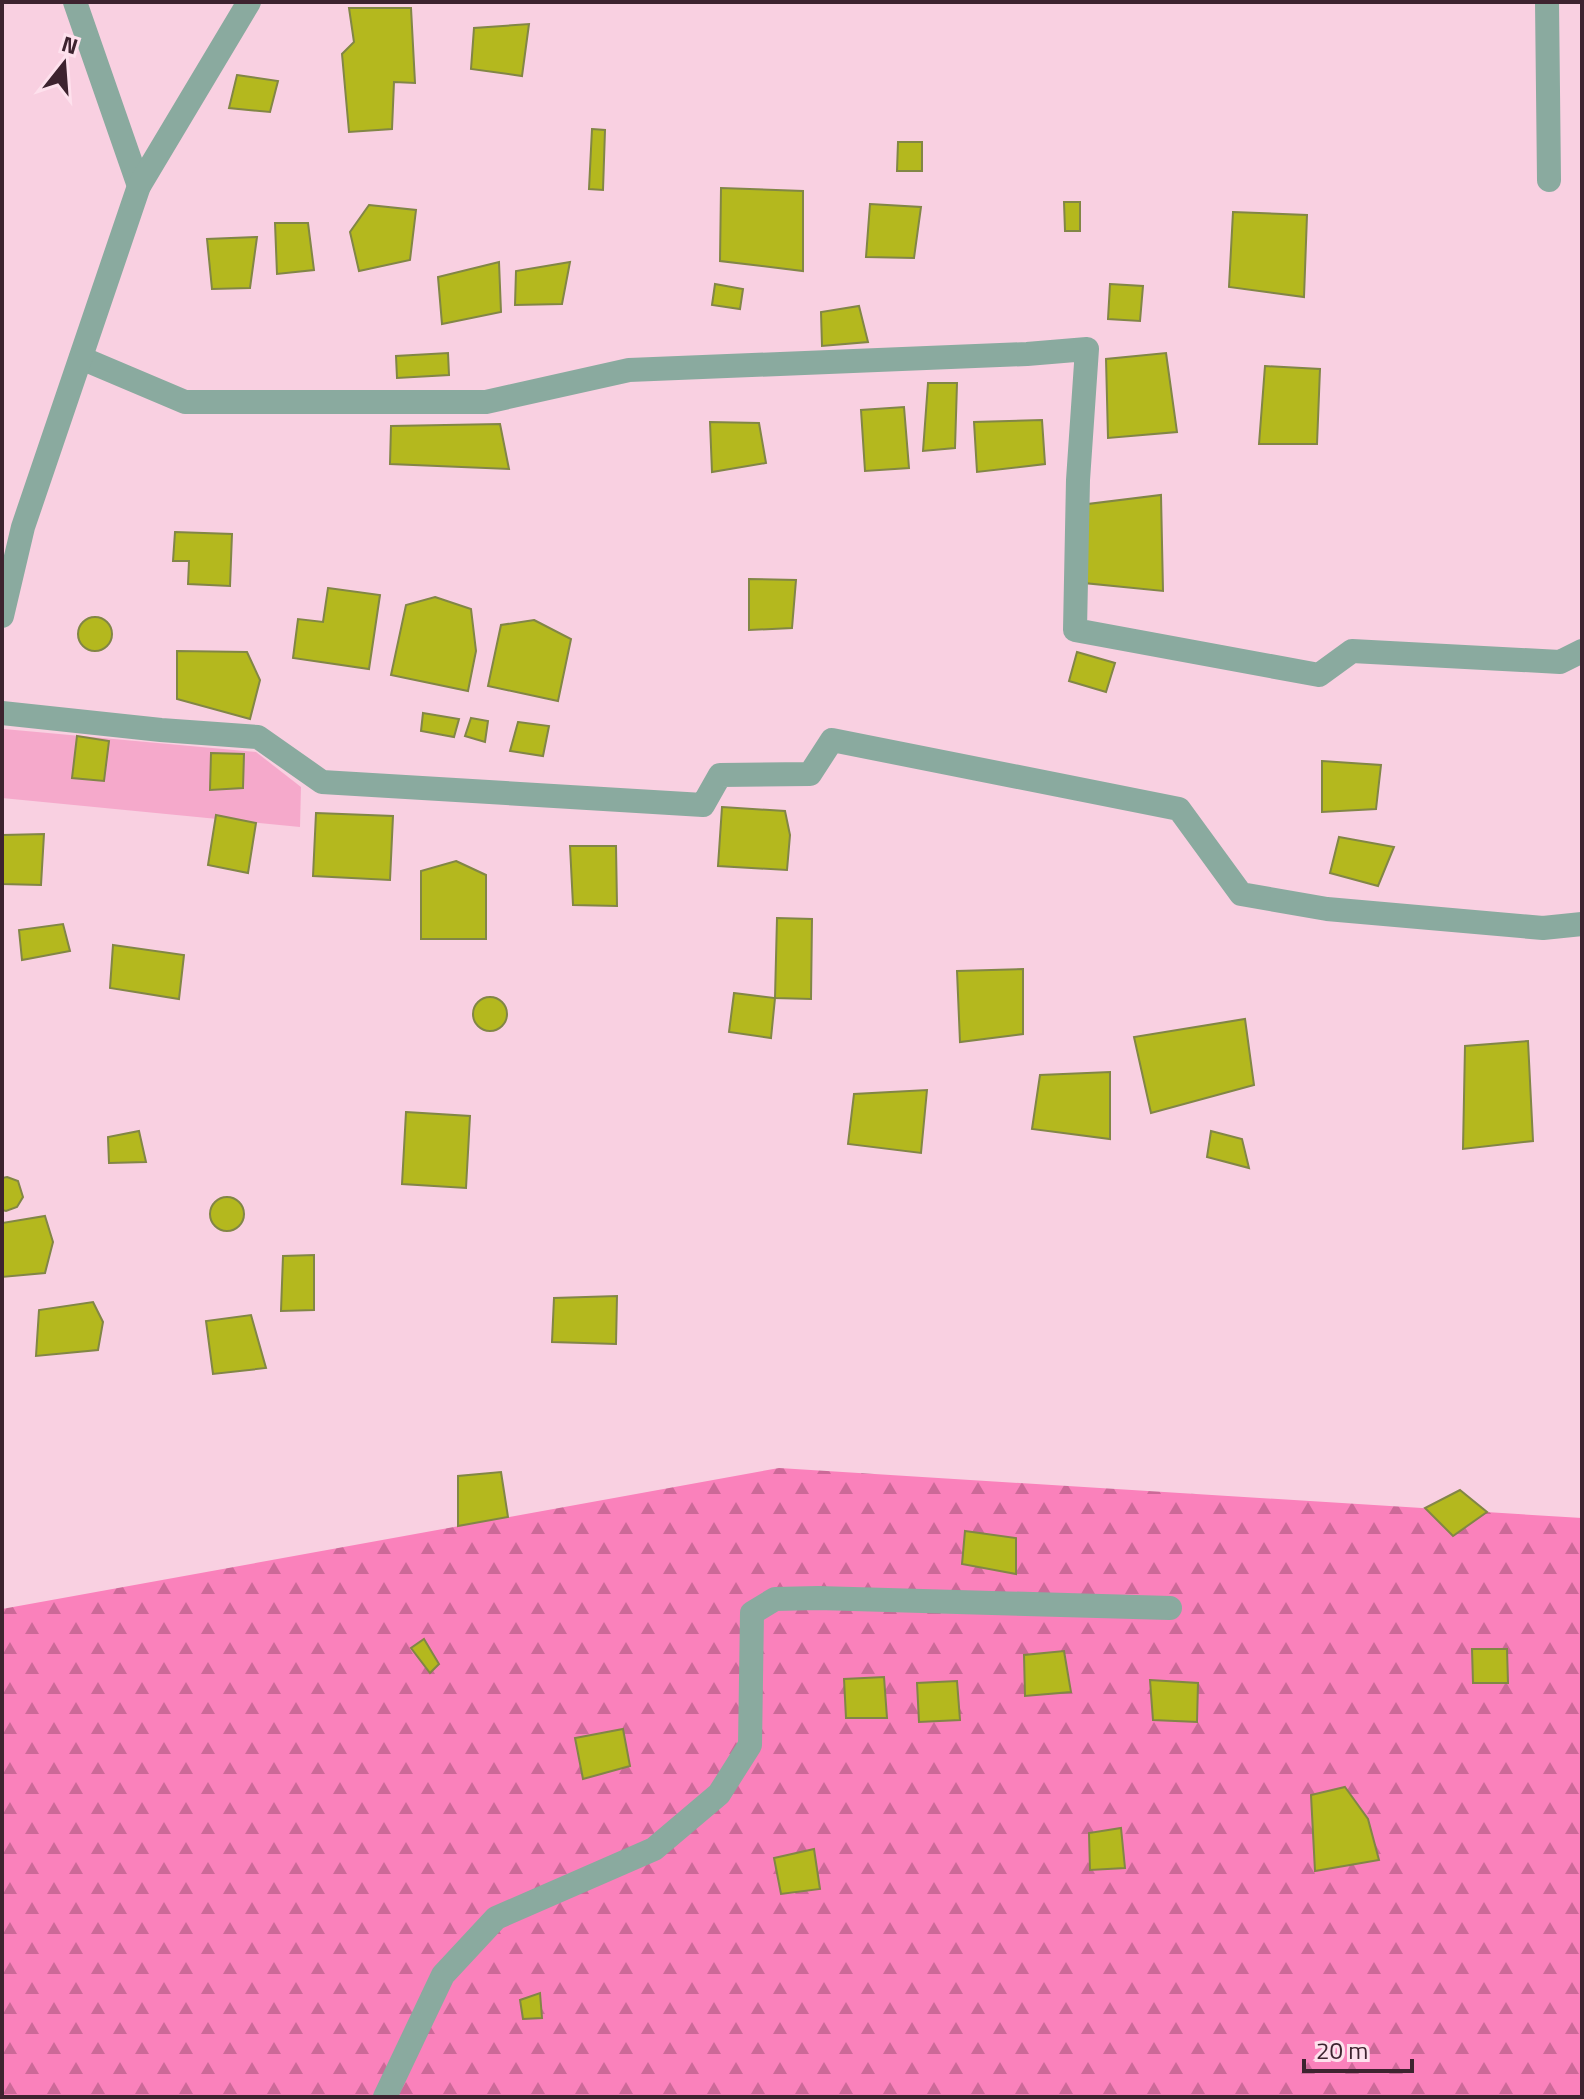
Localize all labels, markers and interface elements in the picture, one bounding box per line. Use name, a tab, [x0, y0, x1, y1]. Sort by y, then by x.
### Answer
north arrow	[24, 24, 104, 104]
text: N	[58, 26, 82, 63]
scale bar	[1304, 2023, 1412, 2073]
text: 20 m	[1316, 2032, 1368, 2068]

